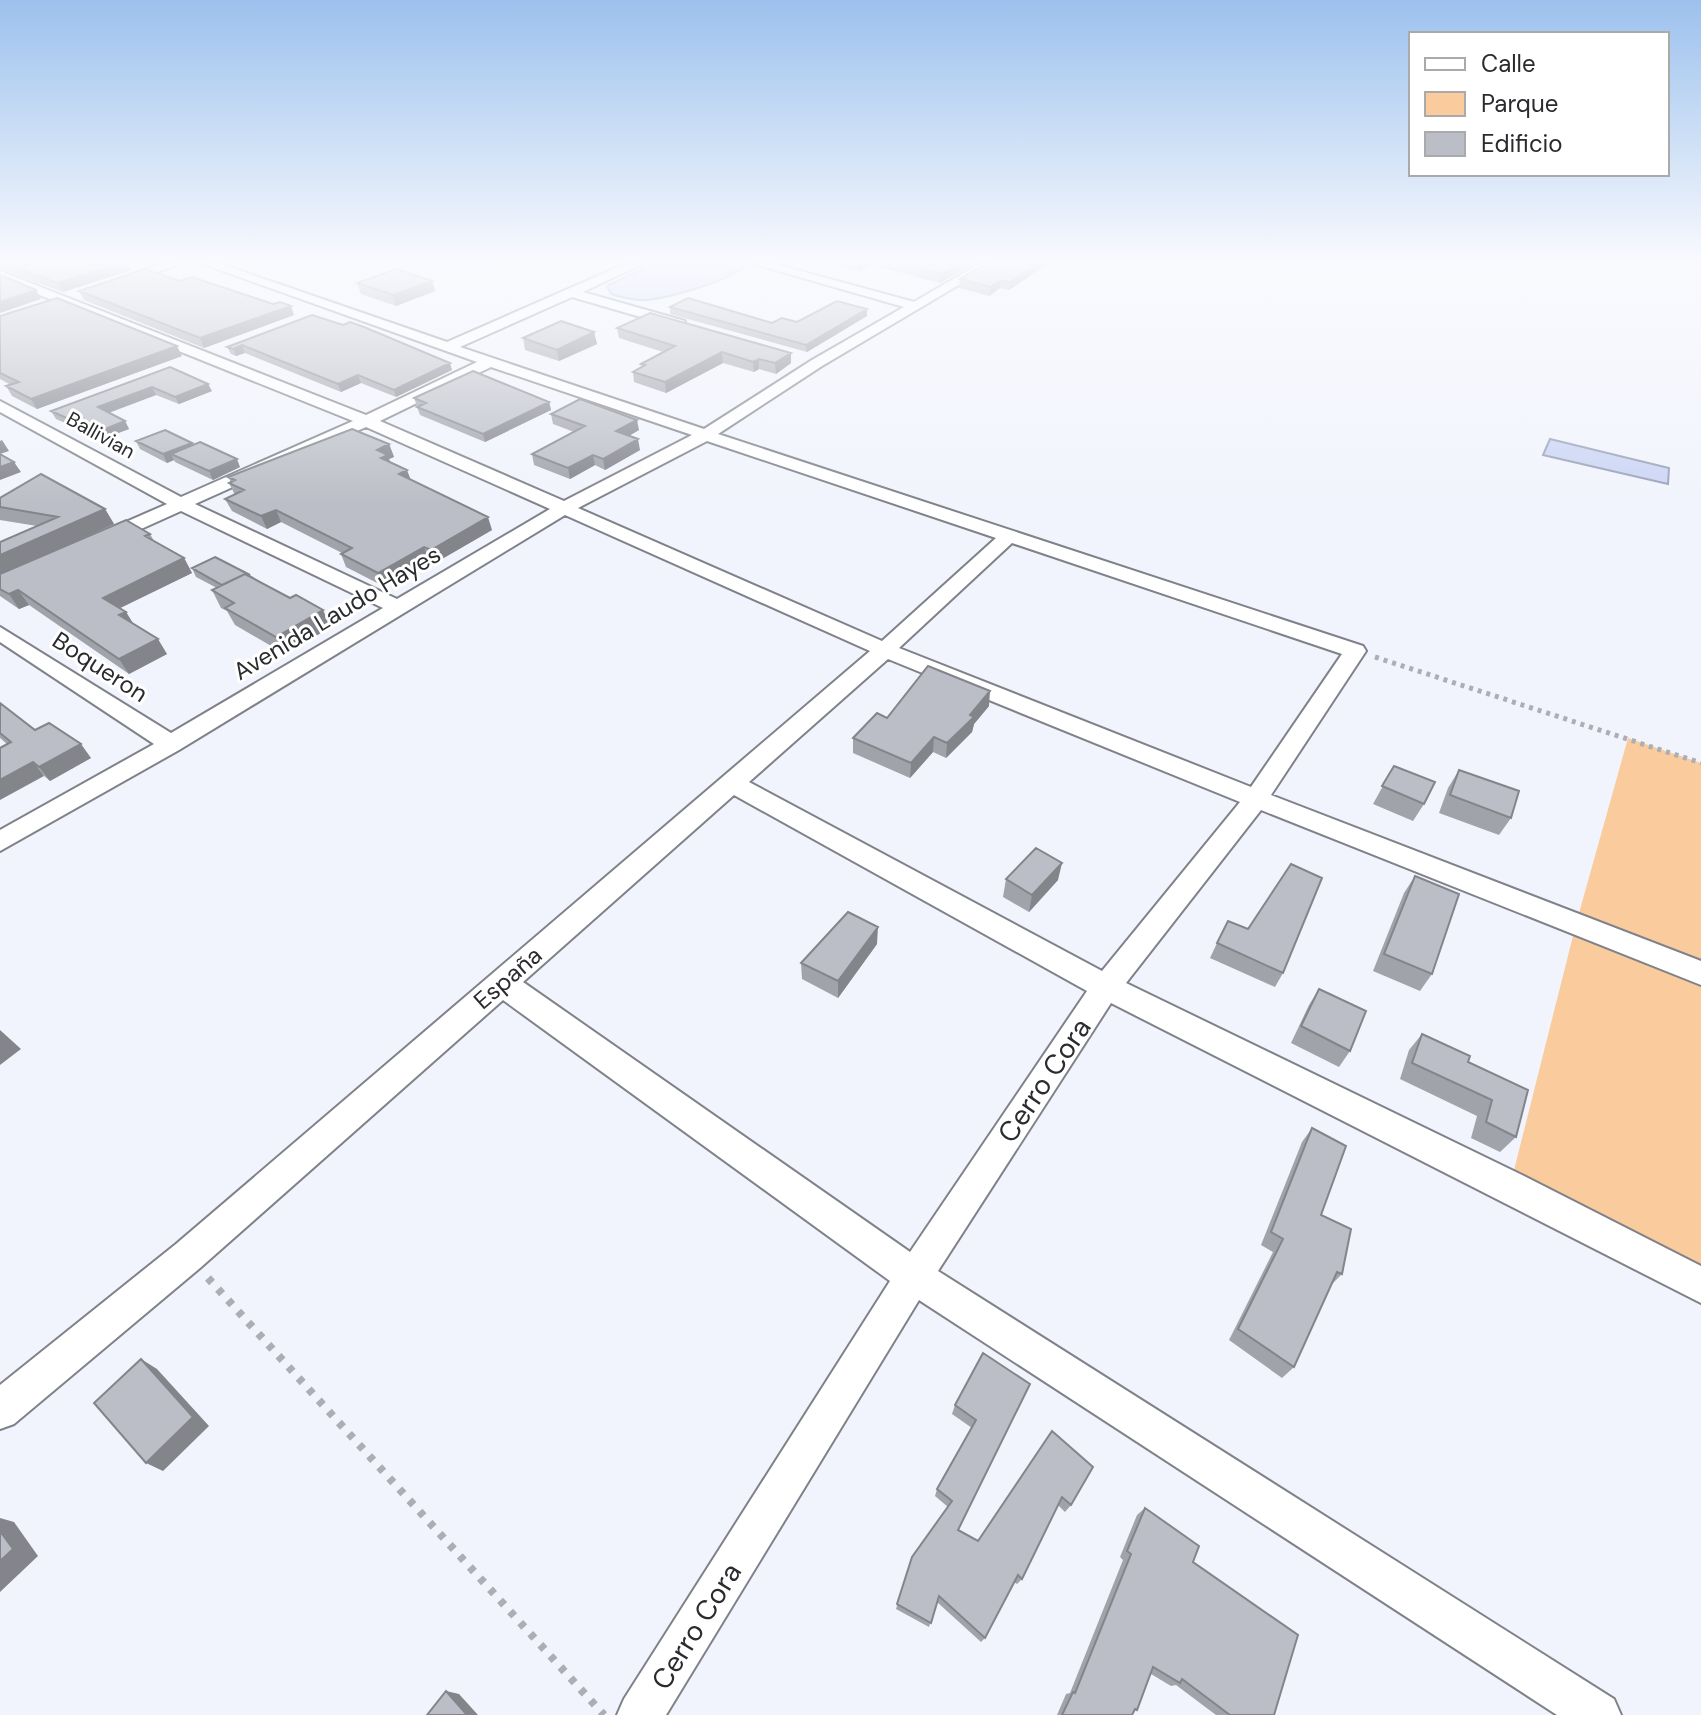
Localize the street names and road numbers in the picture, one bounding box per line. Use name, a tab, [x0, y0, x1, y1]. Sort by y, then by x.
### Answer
street label: Ballivian	[62, 406, 140, 464]
street label: Avenida Laudo Hayes	[227, 538, 446, 687]
street label: Boqueron	[47, 624, 154, 709]
street label: España	[467, 940, 548, 1016]
street label: Cerro Cora	[989, 1011, 1100, 1150]
street label: Cerro Cora	[643, 1556, 750, 1696]

